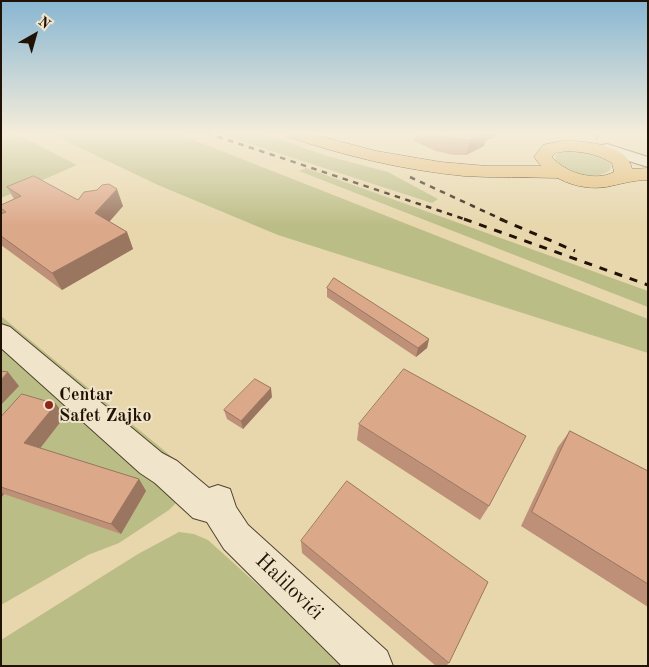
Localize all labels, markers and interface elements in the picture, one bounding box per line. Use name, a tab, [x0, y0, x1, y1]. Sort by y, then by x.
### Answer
north arrow	[10, 10, 60, 60]
text: N	[36, 14, 53, 32]
place label: Centar Safet Zajko	[59, 384, 151, 426]
marker: Centar Safet Zajko	[43, 399, 55, 411]
street label: Halilovići	[250, 548, 328, 626]

